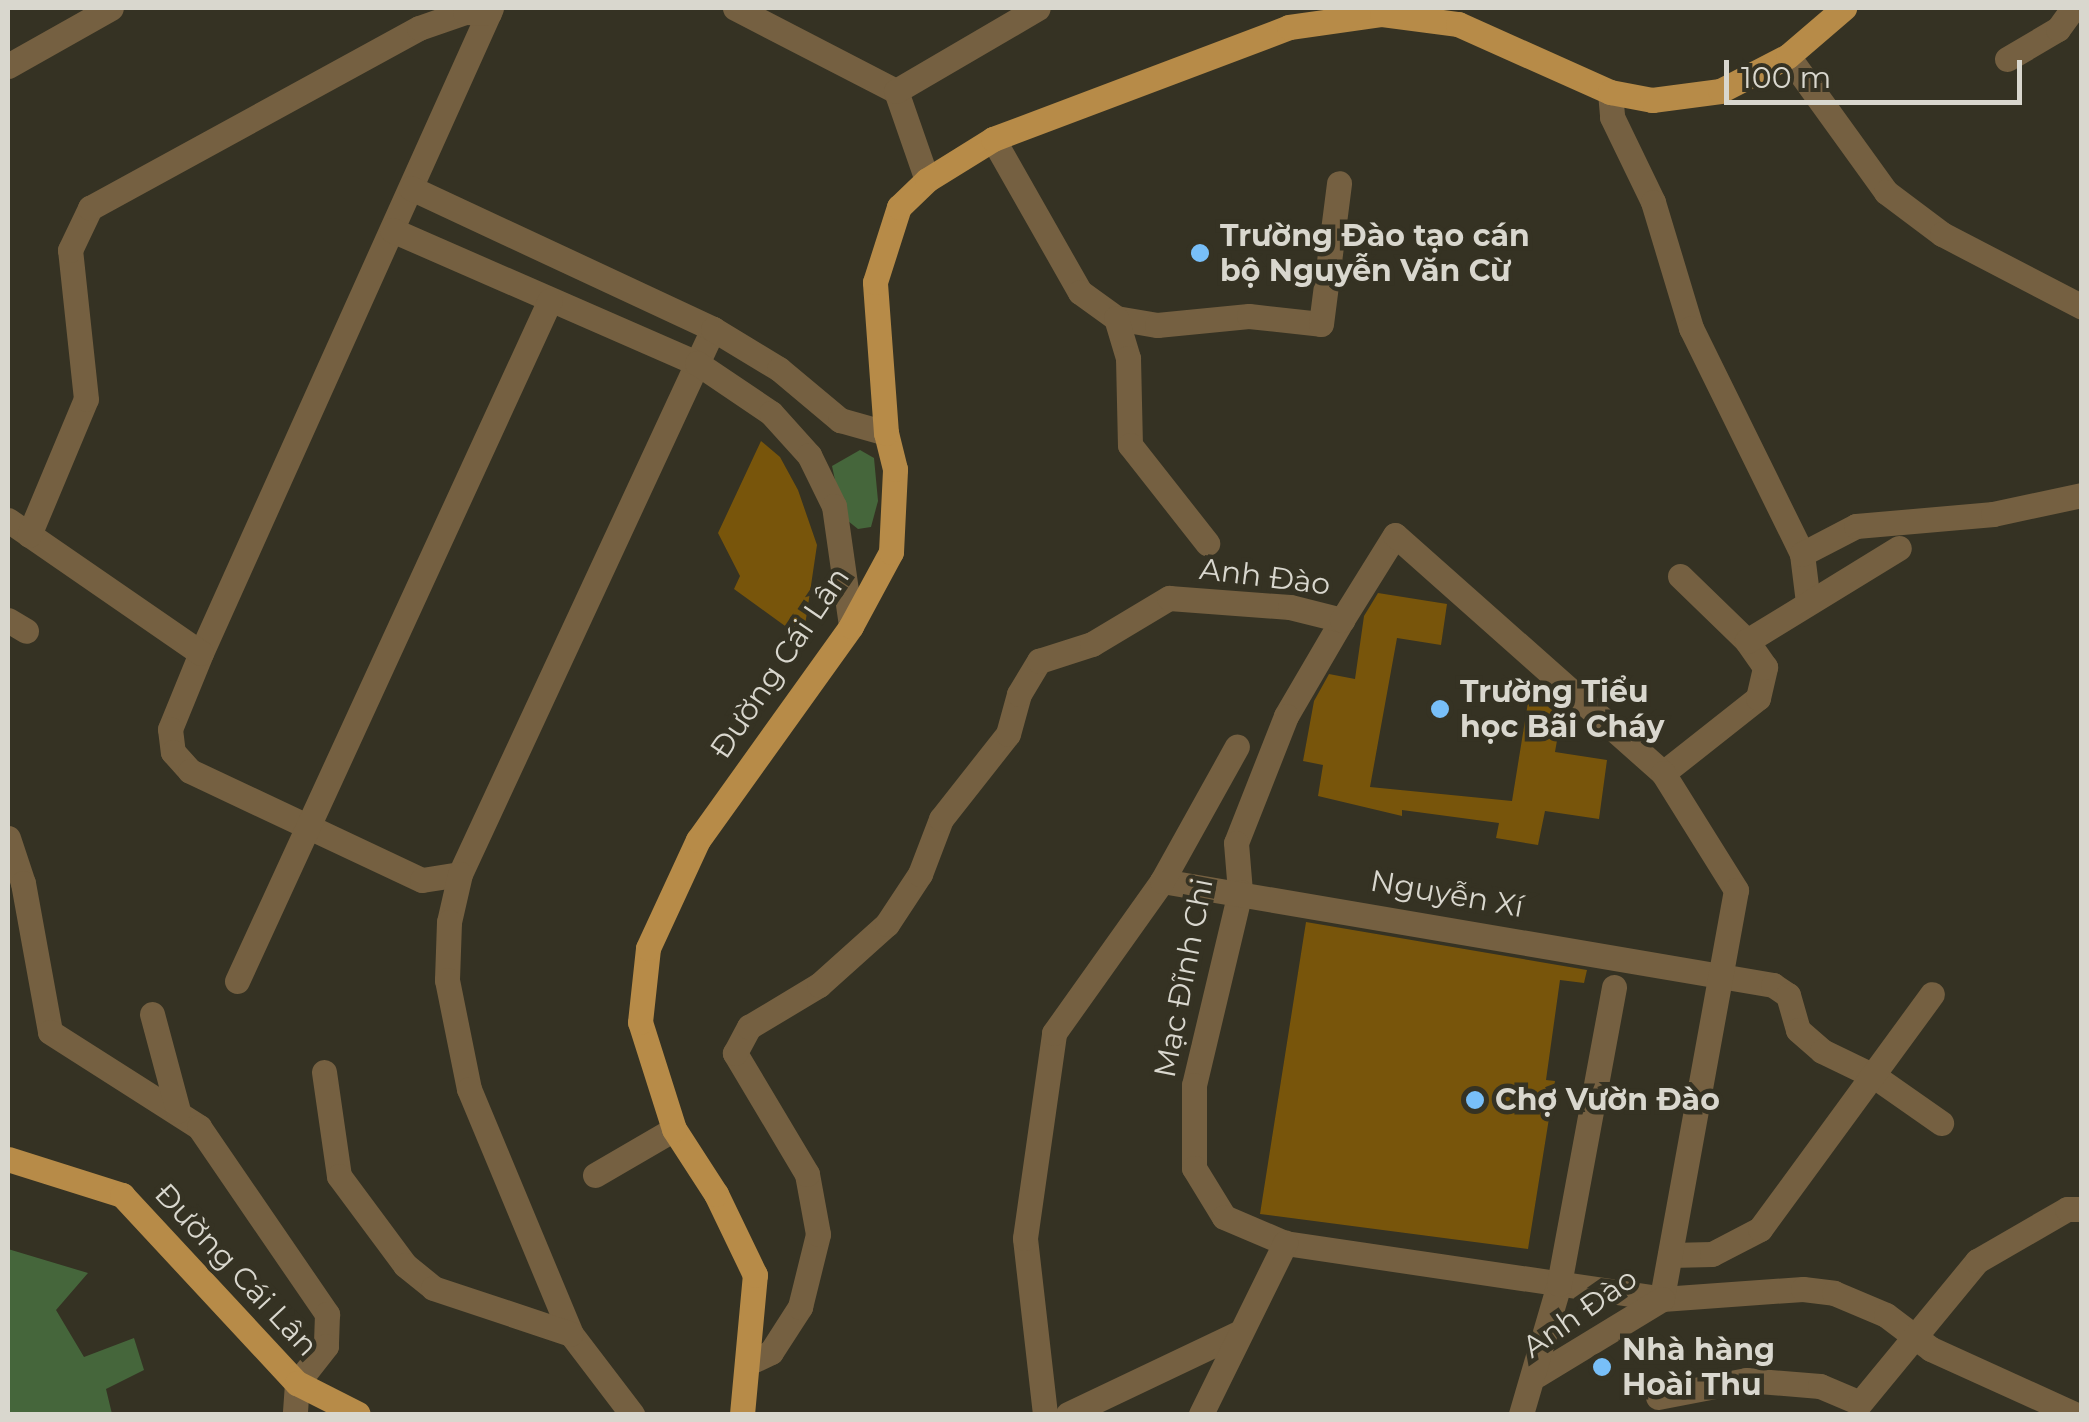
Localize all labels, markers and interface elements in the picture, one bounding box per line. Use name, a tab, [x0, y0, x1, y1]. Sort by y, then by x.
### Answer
scale bar	[1729, 40, 2026, 102]
text: 100 m	[1741, 59, 1831, 96]
place label: Trường Đào tạo cán bộ Nguyễn Văn Cừ	[1220, 218, 1530, 288]
marker: Trường Đào tạo cán bộ Nguyễn Văn Cừ	[1189, 242, 1211, 264]
street label: Anh Đào	[1198, 551, 1332, 603]
street label: Đường Cái Lân	[703, 561, 857, 765]
place label: Trường Tiểu học Bãi Cháy	[1460, 674, 1664, 744]
marker: Trường Tiểu học Bãi Cháy	[1429, 698, 1451, 720]
street label: Nguyễn Xí	[1368, 863, 1526, 925]
street label: Mạc Đĩnh Chi	[1147, 875, 1221, 1081]
place label: Chợ Vườn Đào	[1495, 1082, 1720, 1118]
marker: Chợ Vườn Đào	[1464, 1089, 1486, 1111]
street label: Đường Cái Lân	[147, 1176, 325, 1364]
street label: Anh Đào	[1516, 1261, 1644, 1365]
place label: Nhà hàng Hoài Thu	[1622, 1332, 1775, 1402]
marker: Nhà hàng Hoài Thu	[1591, 1356, 1613, 1378]

